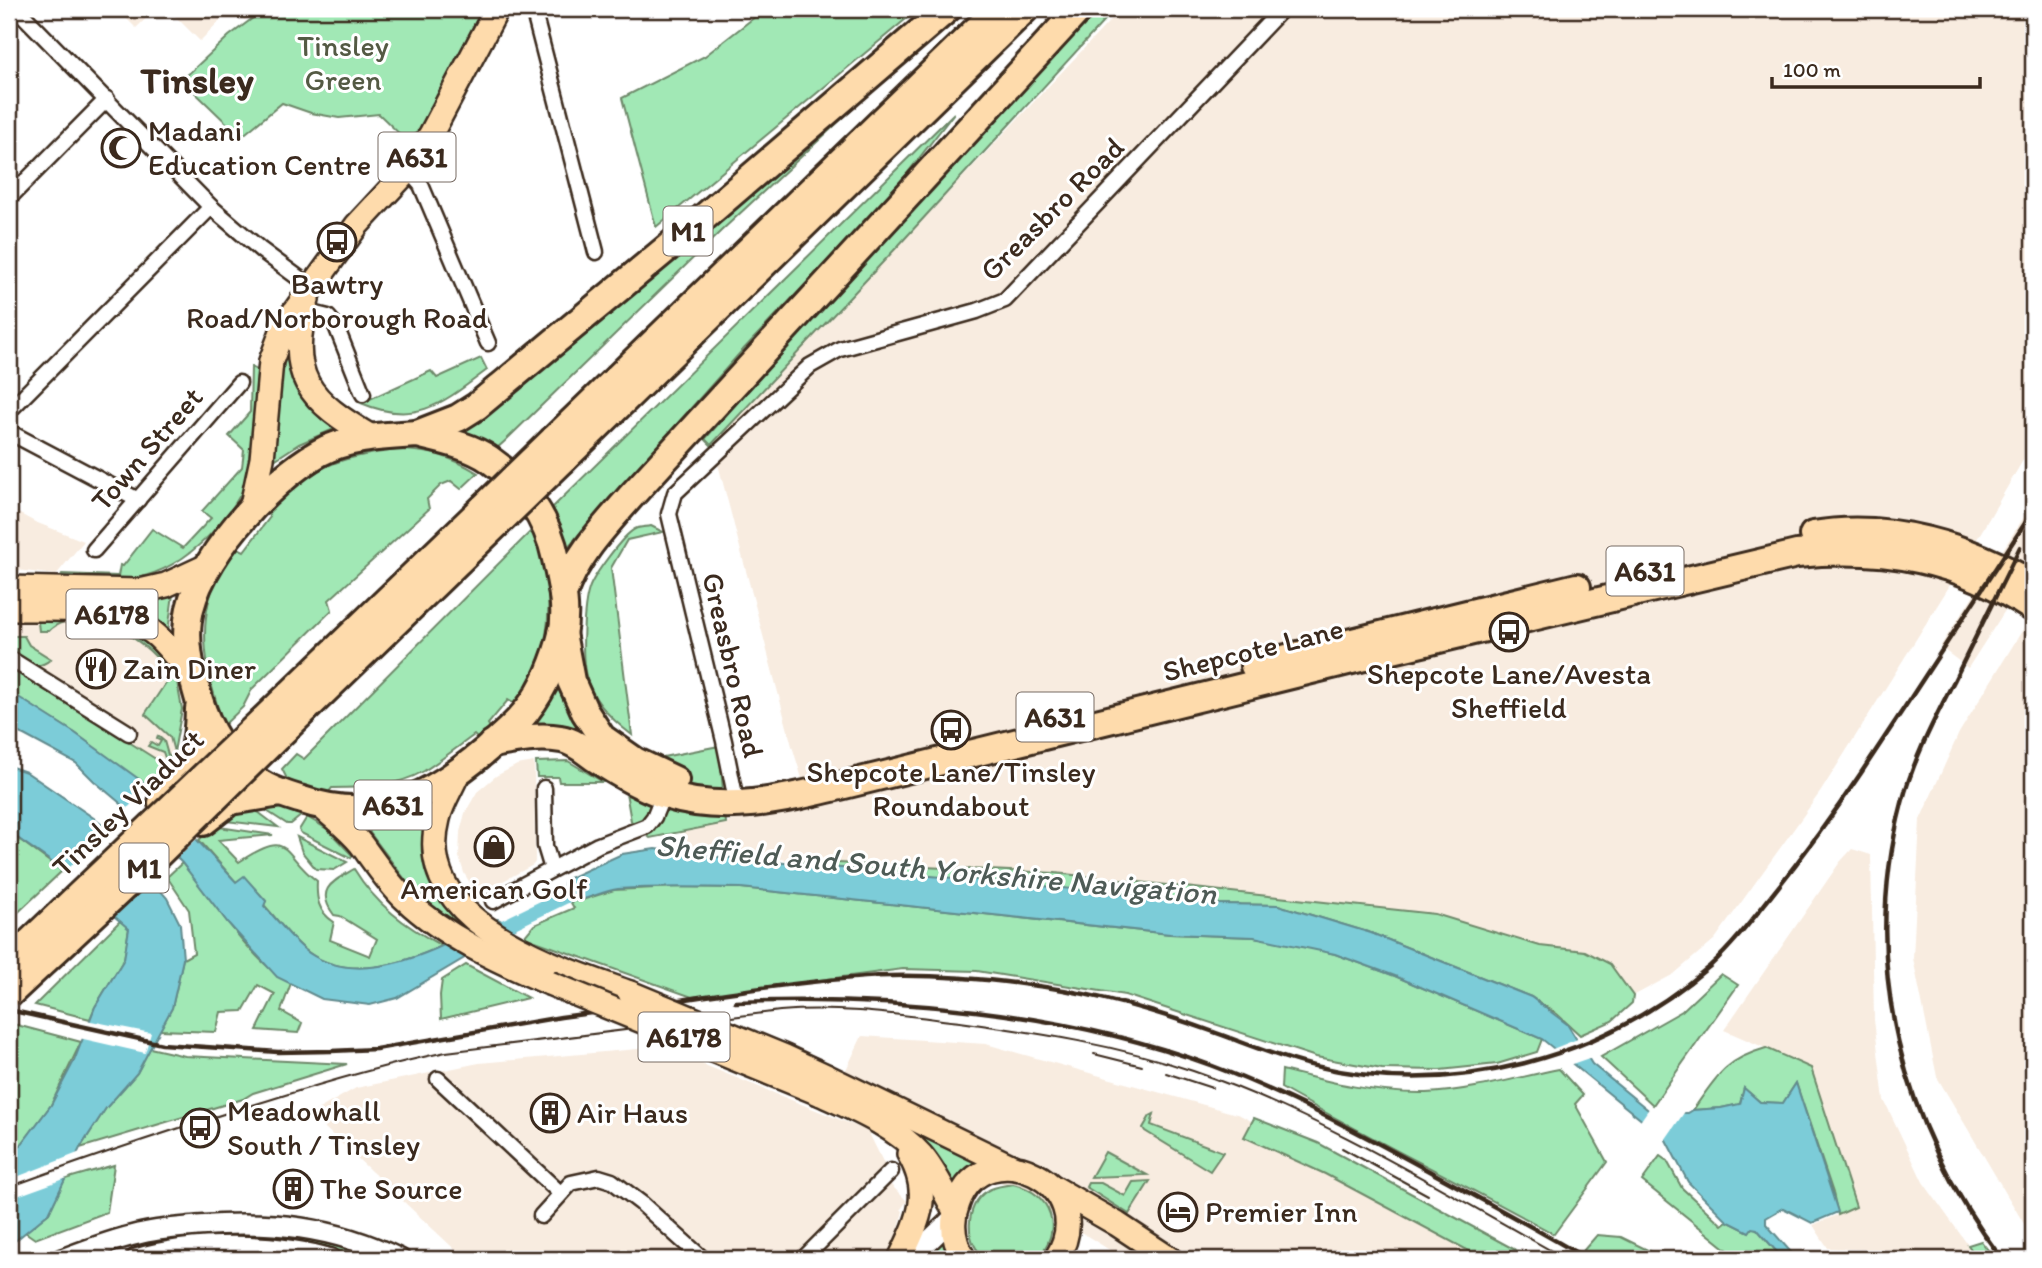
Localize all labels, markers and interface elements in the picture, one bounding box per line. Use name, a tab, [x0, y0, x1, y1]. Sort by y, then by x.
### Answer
park label: Tinsley Green	[297, 27, 389, 98]
scale bar	[1772, 46, 1981, 90]
text: 100 m	[1783, 57, 1841, 82]
district label: Tinsley	[140, 58, 254, 102]
place label: Madani Education Centre	[148, 112, 371, 183]
mosque icon: Madani Education Centre	[100, 127, 142, 169]
street label: Greasbro Road	[972, 129, 1131, 288]
road number: A631	[378, 132, 456, 182]
road number: M1	[664, 206, 712, 256]
bus stop icon: Bawtry Road/Norborough Road	[316, 221, 358, 263]
place label: Bawtry Road/Norborough Road	[186, 265, 488, 336]
street label: Town Street	[83, 379, 211, 518]
road number: A631	[1606, 546, 1684, 596]
street label: Greasbro Road	[694, 569, 773, 761]
road number: A6178	[66, 590, 158, 638]
street label: Shepcote Lane	[1159, 609, 1347, 690]
bus stop icon: Shepcote Lane/Avesta Sheffield	[1488, 611, 1530, 653]
restaurant icon: Zain Diner	[75, 648, 117, 690]
place label: Zain Diner	[123, 650, 256, 687]
place label: Shepcote Lane/Avesta Sheffield	[1367, 655, 1651, 726]
road number: A631	[1016, 692, 1094, 742]
bus stop icon: Shepcote Lane/Tinsley Roundabout	[930, 709, 972, 751]
street label: Tinsley Viaduct	[44, 721, 211, 884]
place label: Shepcote Lane/Tinsley Roundabout	[806, 753, 1096, 824]
road number: A631	[354, 780, 432, 830]
shop icon: American Golf	[473, 826, 515, 868]
water label: Sheffield and South Yorkshire Navigation	[654, 826, 1218, 912]
road number: M1	[120, 844, 168, 892]
place label: American Golf	[401, 870, 588, 907]
road number: A6178	[638, 1012, 730, 1062]
place label: Meadowhall South / Tinsley	[227, 1092, 420, 1163]
building icon: Air Haus	[529, 1092, 571, 1134]
place label: Air Haus	[577, 1094, 688, 1131]
bus stop icon: Meadowhall South / Tinsley	[179, 1107, 221, 1149]
building icon: The Source	[272, 1168, 314, 1210]
place label: The Source	[320, 1170, 463, 1207]
hotel icon: Premier Inn	[1157, 1191, 1199, 1233]
place label: Premier Inn	[1205, 1193, 1357, 1230]

